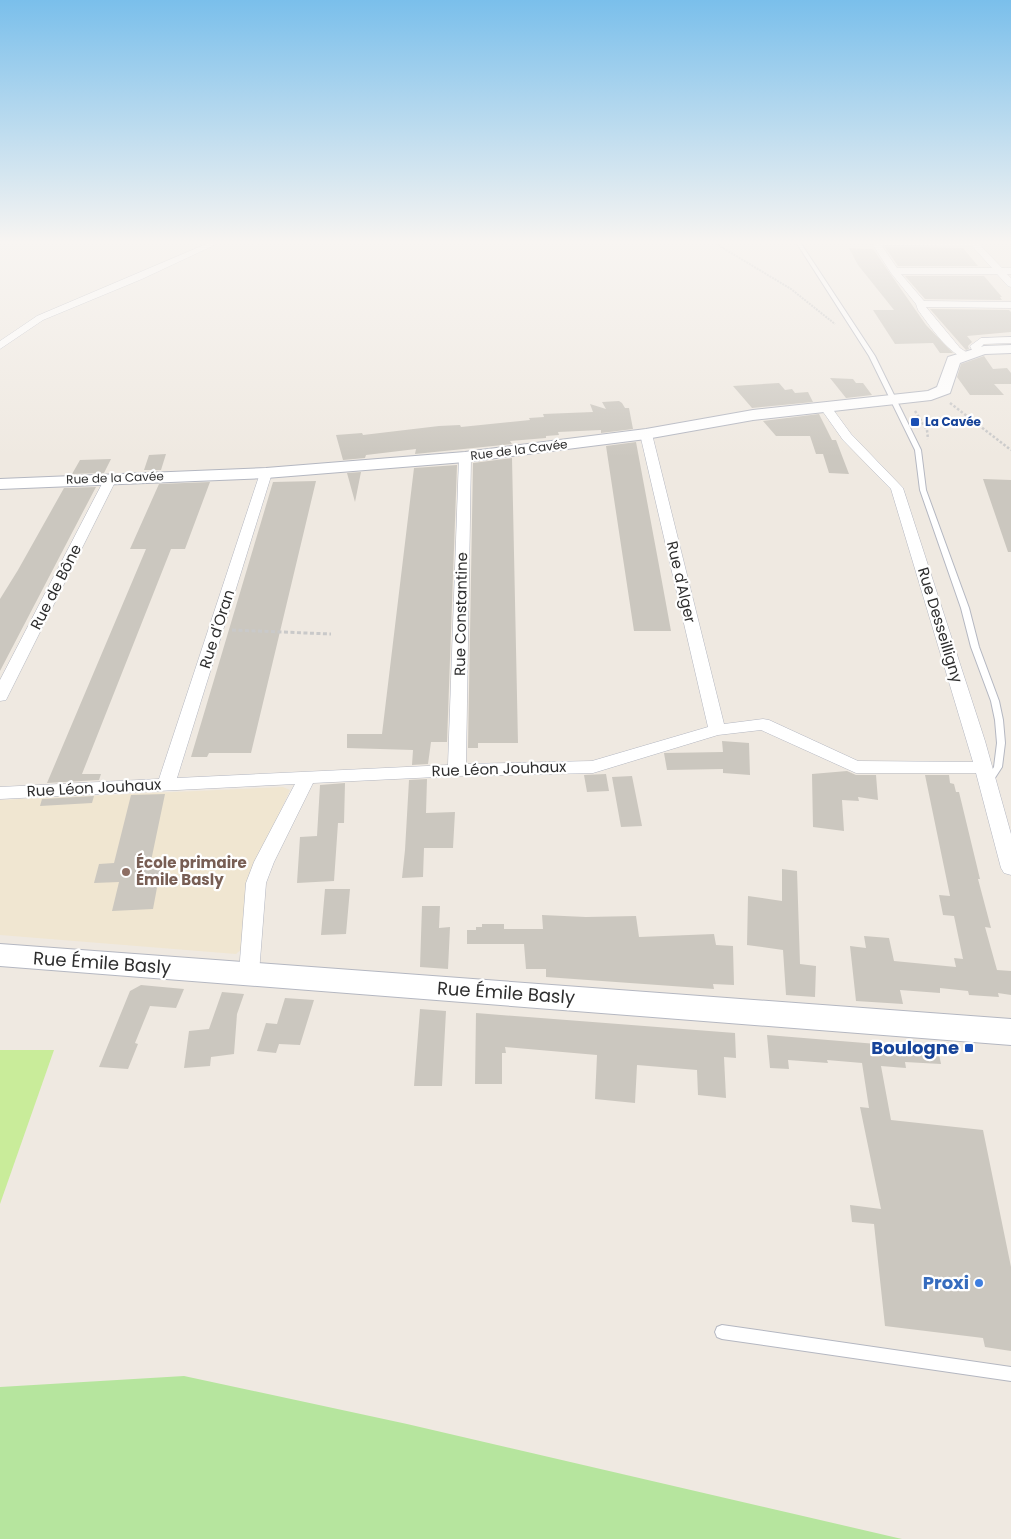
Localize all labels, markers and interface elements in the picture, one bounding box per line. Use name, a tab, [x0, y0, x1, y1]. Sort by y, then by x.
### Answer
place label: La Cavée	[925, 413, 982, 430]
marker: La Cavée	[909, 416, 921, 428]
street label: Rue de la Cavée	[469, 435, 568, 464]
street label: Rue de la Cavée	[66, 467, 164, 488]
street label: Rue d'Alger	[662, 539, 701, 625]
street label: Rue de Bône	[25, 540, 86, 633]
street label: Rue Constantine	[449, 552, 472, 676]
street label: Rue Desseilligny	[913, 564, 968, 686]
street label: Rue d'Oran	[194, 587, 239, 671]
street label: Rue Léon Jouhaux	[431, 756, 567, 781]
street label: Rue Léon Jouhaux	[26, 773, 162, 802]
place label: École primaire Émile Basly	[136, 852, 247, 890]
marker: École primaire Émile Basly	[120, 866, 132, 878]
street label: Rue Émile Basly	[32, 945, 172, 980]
street label: Rue Émile Basly	[436, 975, 576, 1010]
place label: Boulogne	[871, 1035, 959, 1060]
marker: Boulogne	[963, 1042, 975, 1054]
place label: Proxi	[923, 1270, 969, 1295]
marker: Proxi	[973, 1277, 985, 1289]

